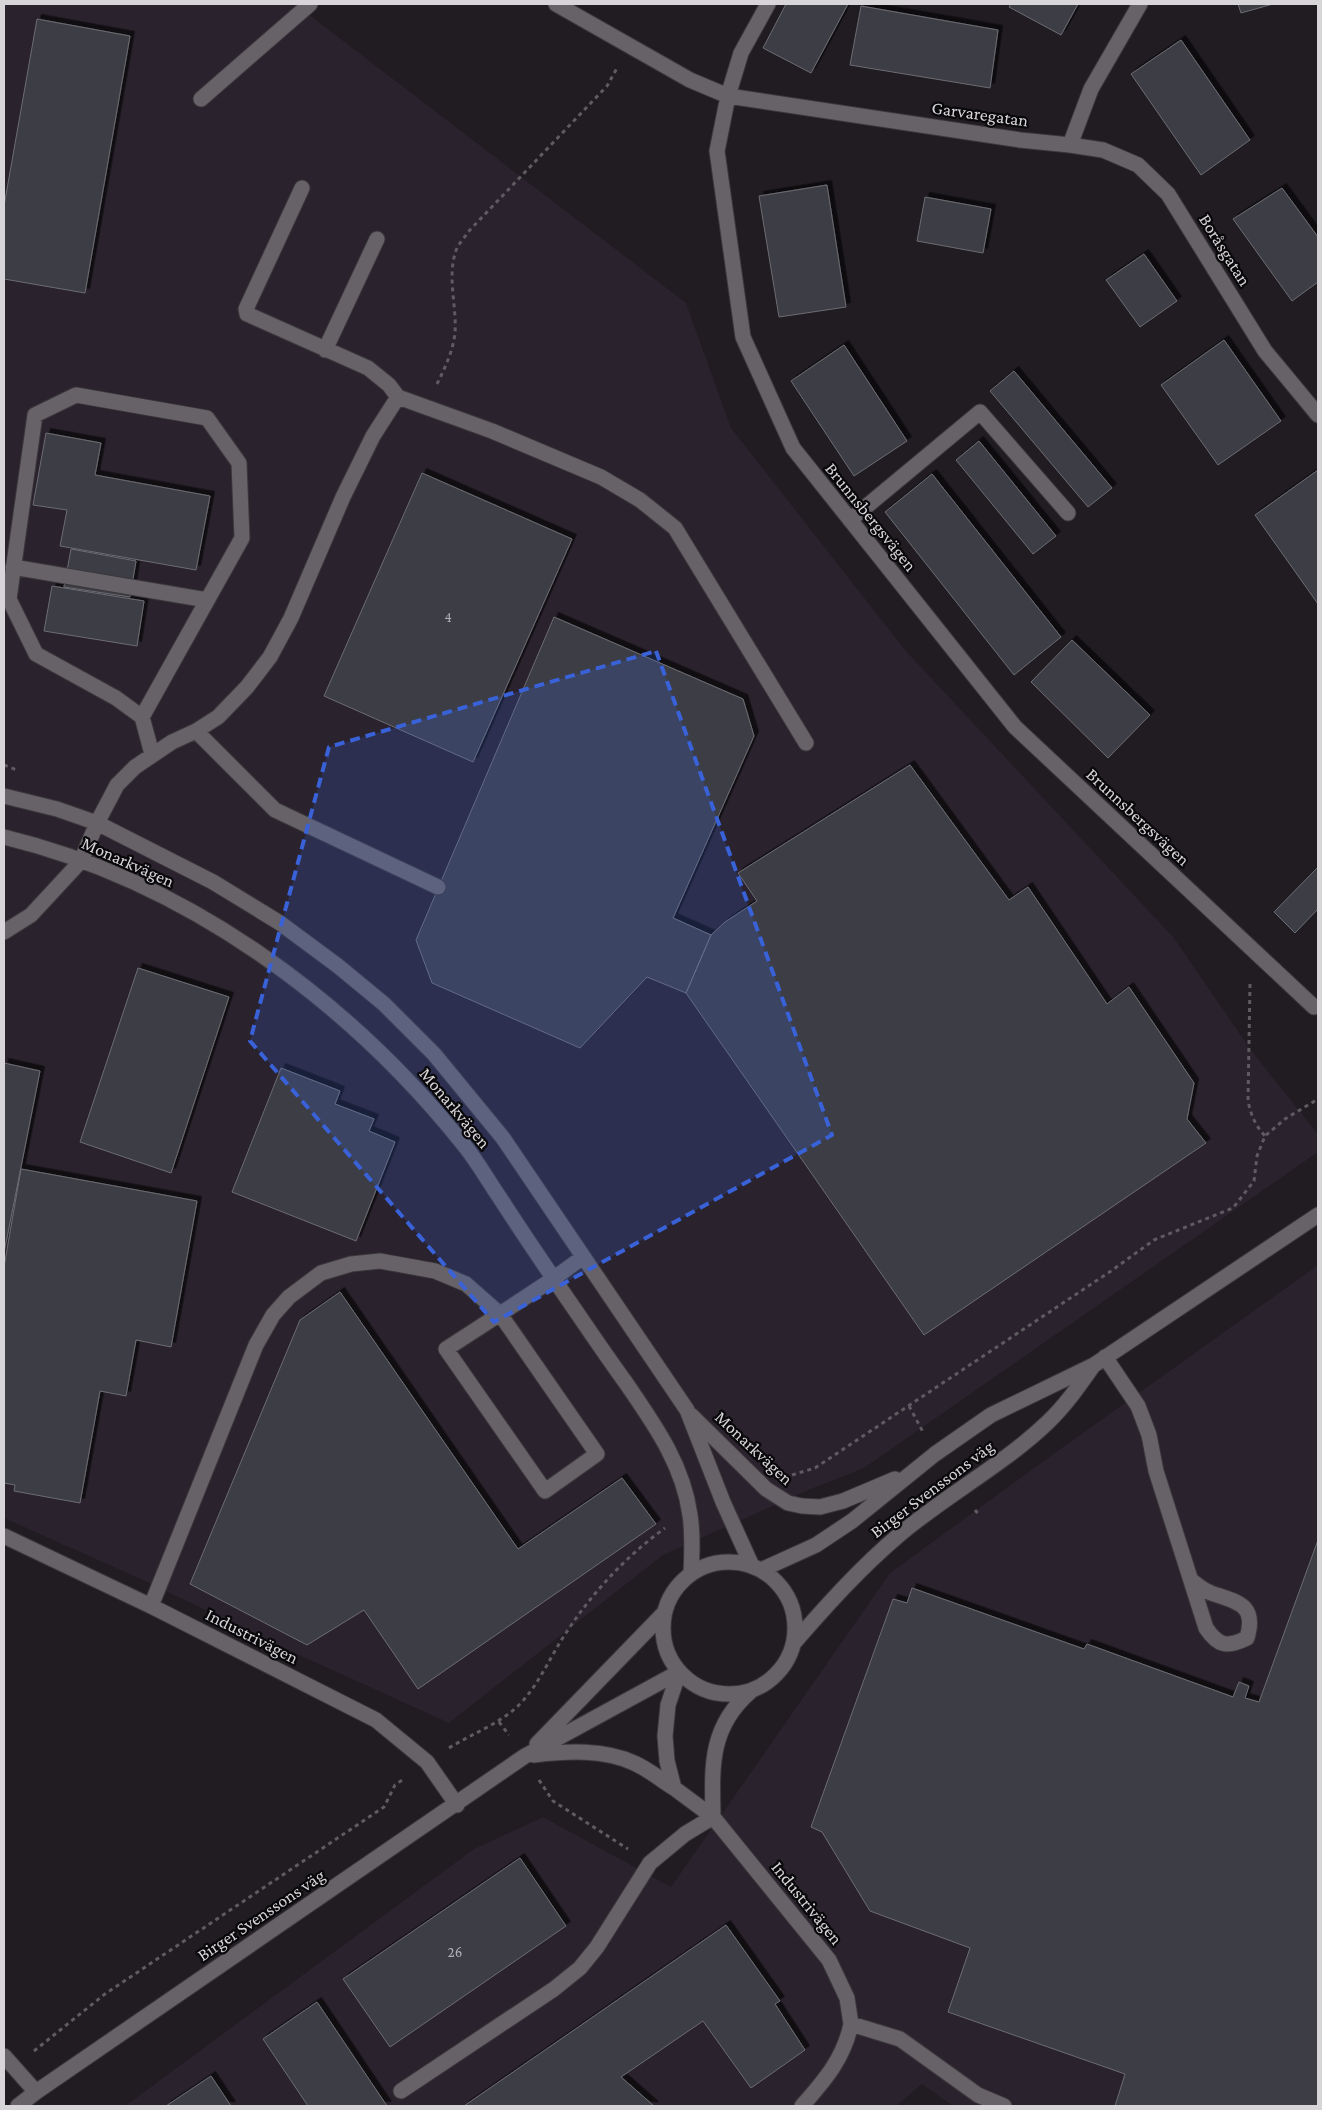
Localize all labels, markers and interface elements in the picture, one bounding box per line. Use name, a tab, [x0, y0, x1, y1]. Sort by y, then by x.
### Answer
street label: Garvaregatan	[930, 97, 1030, 131]
street label: Boråsgatan	[1195, 210, 1255, 290]
street label: Brunnsbergsvägen	[821, 459, 921, 575]
house number: 4	[444, 609, 452, 625]
street label: Brunnsbergsvägen	[1082, 764, 1194, 870]
street label: Monarkvägen	[79, 833, 178, 891]
street label: Monarkvägen	[415, 1064, 495, 1153]
street label: Monarkvägen	[711, 1407, 797, 1489]
street label: Birger Svenssons väg	[866, 1436, 998, 1542]
street label: Industrivägen	[202, 1604, 302, 1668]
street label: Industrivägen	[767, 1857, 847, 1949]
street label: Birger Svenssons väg	[194, 1865, 329, 1965]
house number: 26	[448, 1944, 462, 1960]

